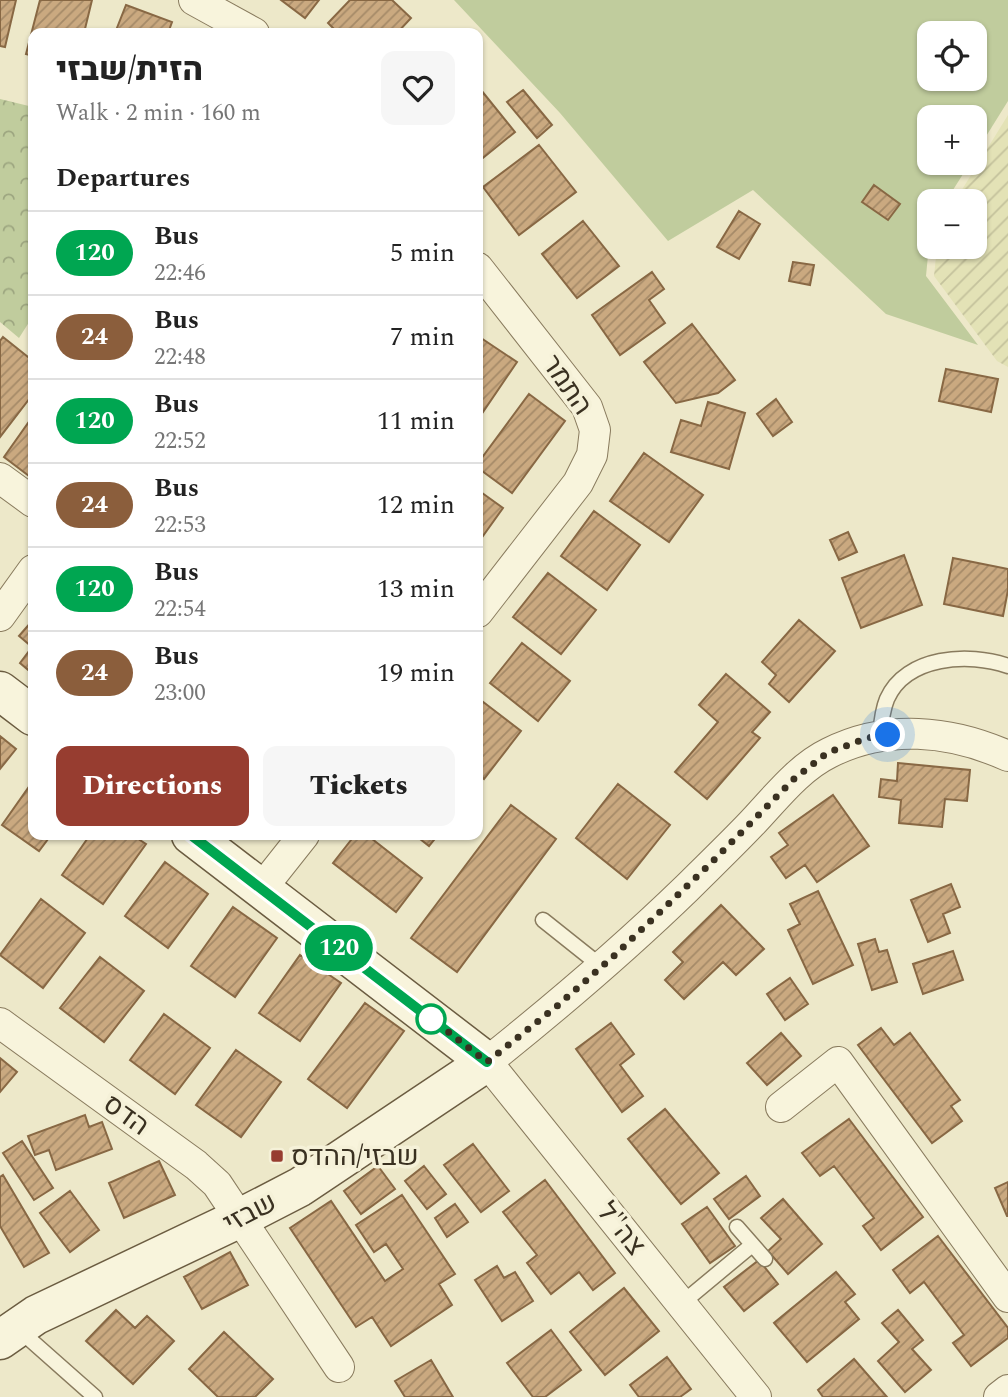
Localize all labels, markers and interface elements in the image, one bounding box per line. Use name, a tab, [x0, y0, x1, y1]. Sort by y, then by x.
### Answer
map controls	[917, 21, 987, 259]
button: locate	[917, 21, 987, 91]
text: הזית/שבזי	[56, 45, 203, 95]
button: heart	[381, 51, 455, 125]
text: Walk · 2 min · 160 m	[56, 96, 261, 131]
button: +	[917, 105, 987, 175]
text: Departures	[56, 158, 190, 198]
button: −	[917, 189, 987, 259]
text: Bus	[154, 216, 199, 256]
text: 5 min	[390, 233, 455, 273]
text: 120	[74, 235, 115, 271]
text: 22:46	[154, 256, 206, 291]
text: Bus	[154, 300, 199, 340]
text: 7 min	[390, 317, 455, 357]
text: 24	[81, 319, 108, 355]
text: 22:48	[154, 340, 206, 375]
street label: התמר	[531, 346, 603, 424]
text: Bus	[154, 384, 199, 424]
text: 11 min	[377, 401, 455, 441]
text: 120	[74, 403, 115, 439]
text: 22:52	[154, 424, 206, 459]
text: Bus	[154, 468, 199, 508]
text: 12 min	[377, 485, 455, 525]
text: 24	[81, 487, 108, 523]
text: 22:53	[154, 508, 206, 543]
text: Bus	[154, 552, 199, 592]
text: 13 min	[377, 569, 455, 609]
text: 120	[74, 571, 115, 607]
text: 22:54	[154, 592, 206, 627]
text: Bus	[154, 636, 199, 676]
text: 19 min	[377, 653, 455, 693]
text: 24	[81, 655, 108, 691]
text: 23:00	[154, 676, 206, 711]
your location	[870, 717, 905, 752]
button: Directions	[56, 746, 249, 826]
button: Tickets	[263, 746, 455, 826]
line badge: 120	[299, 925, 379, 971]
text: 120	[319, 930, 359, 966]
unlabelled marker	[416, 1004, 446, 1034]
street label: הדס	[94, 1083, 158, 1147]
place label: שבזי/ההדס	[291, 1135, 419, 1178]
marker: שבזי/ההדס	[269, 1148, 285, 1164]
street label: שבזי	[216, 1181, 284, 1245]
street label: צה"ל	[586, 1193, 656, 1265]

